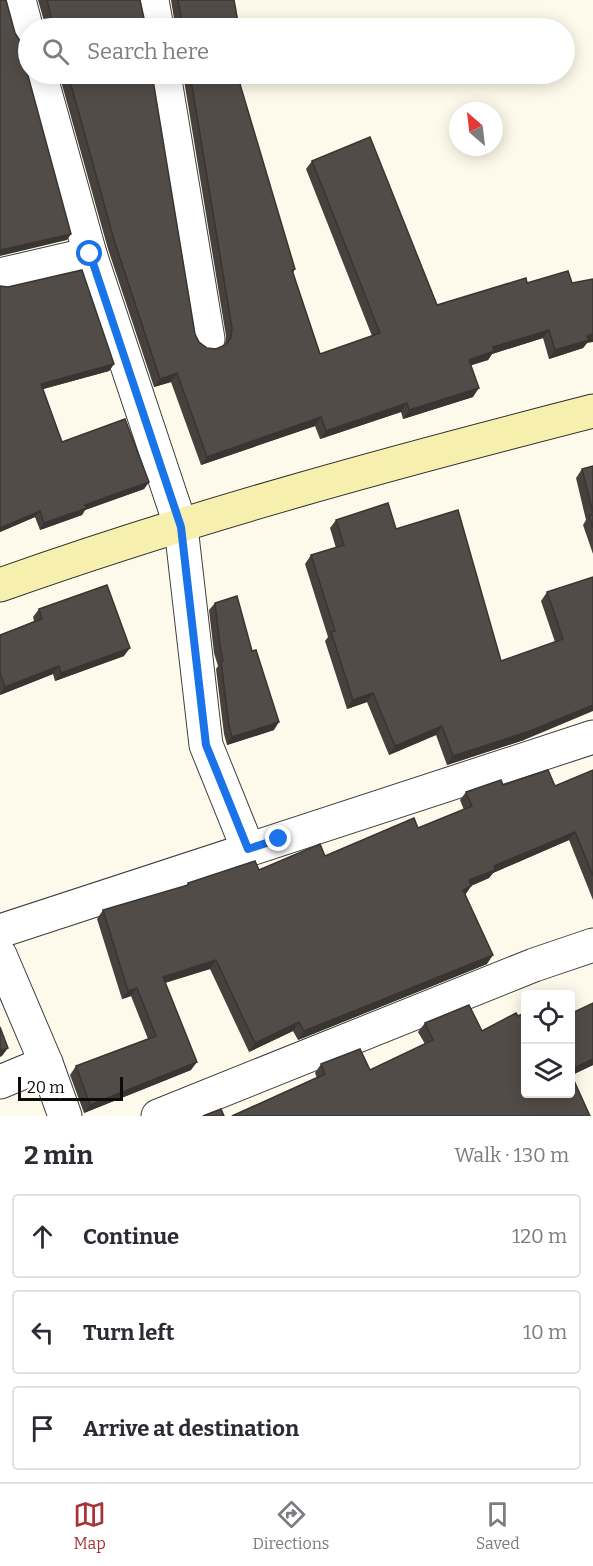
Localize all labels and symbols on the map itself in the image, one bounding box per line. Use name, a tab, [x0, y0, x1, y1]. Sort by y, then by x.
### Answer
north arrow	[449, 102, 503, 156]
route start	[76, 240, 102, 266]
route end	[265, 825, 291, 851]
scale bar	[18, 1074, 123, 1102]

